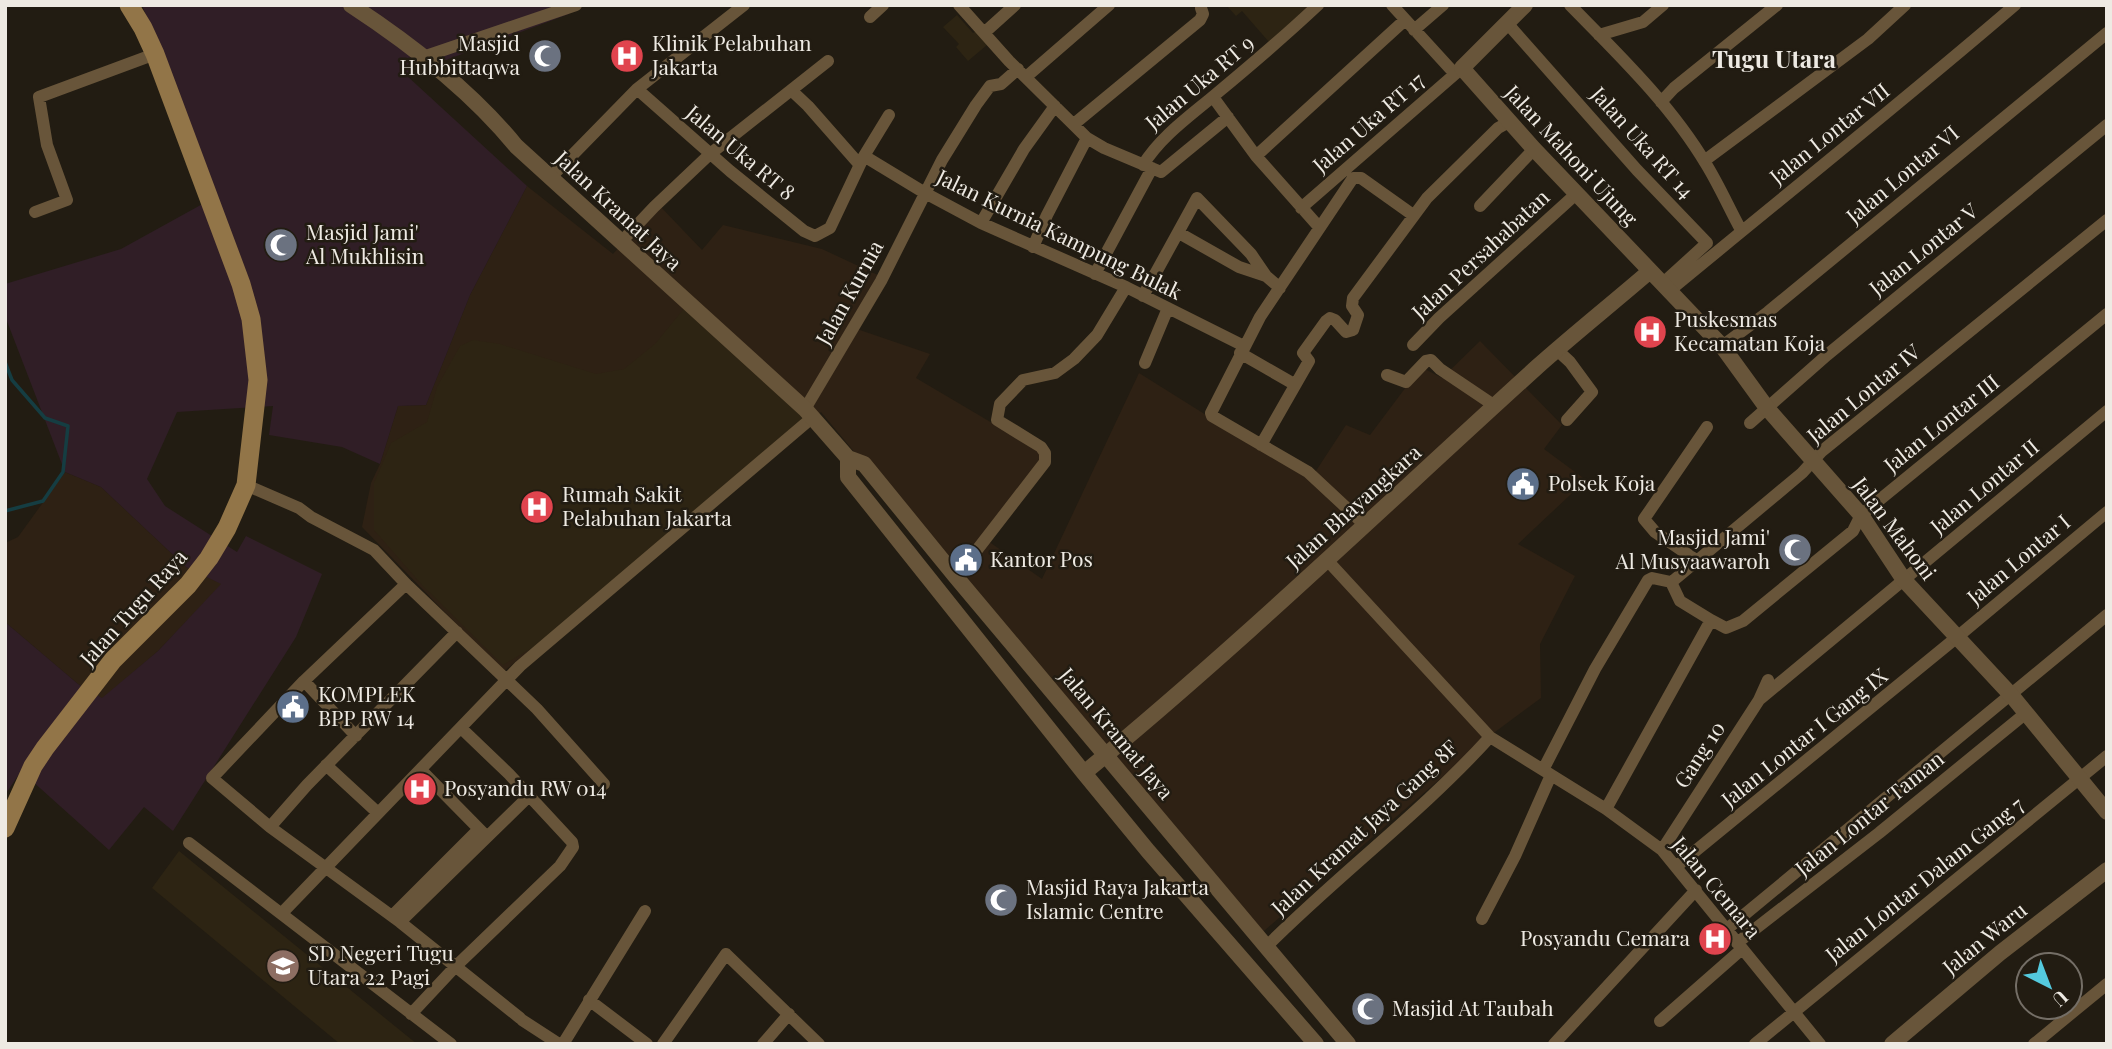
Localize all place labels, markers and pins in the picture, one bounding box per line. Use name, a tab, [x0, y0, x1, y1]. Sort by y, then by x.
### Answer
place label: Masjid Hubbittaqwa	[400, 28, 521, 80]
place label: Klinik Pelabuhan Jakarta	[651, 28, 812, 80]
mosque icon: Masjid Hubbittaqwa	[526, 37, 564, 75]
hospital icon: Klinik Pelabuhan Jakarta	[608, 37, 646, 75]
place label: Masjid Jami' Al Mukhlisin	[305, 217, 425, 269]
mosque icon: Masjid Jami' Al Mukhlisin	[262, 226, 300, 264]
place label: Puskesmas Kecamatan Koja	[1674, 304, 1826, 356]
hospital icon: Puskesmas Kecamatan Koja	[1631, 313, 1669, 351]
public building icon: Polsek Koja	[1504, 465, 1542, 503]
place label: Polsek Koja	[1548, 468, 1656, 496]
place label: Rumah Sakit Pelabuhan Jakarta	[562, 479, 732, 531]
hospital icon: Rumah Sakit Pelabuhan Jakarta	[518, 488, 556, 526]
place label: Masjid Jami' Al Musyaawaroh	[1615, 522, 1771, 574]
mosque icon: Masjid Jami' Al Musyaawaroh	[1776, 531, 1814, 569]
public building icon: Kantor Pos	[947, 541, 985, 579]
place label: Kantor Pos	[990, 544, 1093, 572]
place label: KOMPLEK BPP RW 14	[318, 679, 416, 731]
public building icon: KOMPLEK BPP RW 14	[274, 688, 312, 726]
hospital icon: Posyandu RW 014	[401, 770, 439, 808]
place label: Posyandu RW 014	[444, 773, 607, 801]
place label: Masjid Raya Jakarta Islamic Centre	[1026, 872, 1209, 924]
mosque icon: Masjid Raya Jakarta Islamic Centre	[982, 881, 1020, 919]
hospital icon: Posyandu Cemara	[1696, 920, 1734, 958]
place label: Posyandu Cemara	[1520, 923, 1691, 951]
place label: SD Negeri Tugu Utara 22 Pagi	[308, 938, 454, 990]
school or university icon: SD Negeri Tugu Utara 22 Pagi	[264, 947, 302, 985]
mosque icon: Masjid At Taubah	[1349, 990, 1387, 1028]
place label: Masjid At Taubah	[1392, 993, 1554, 1021]

